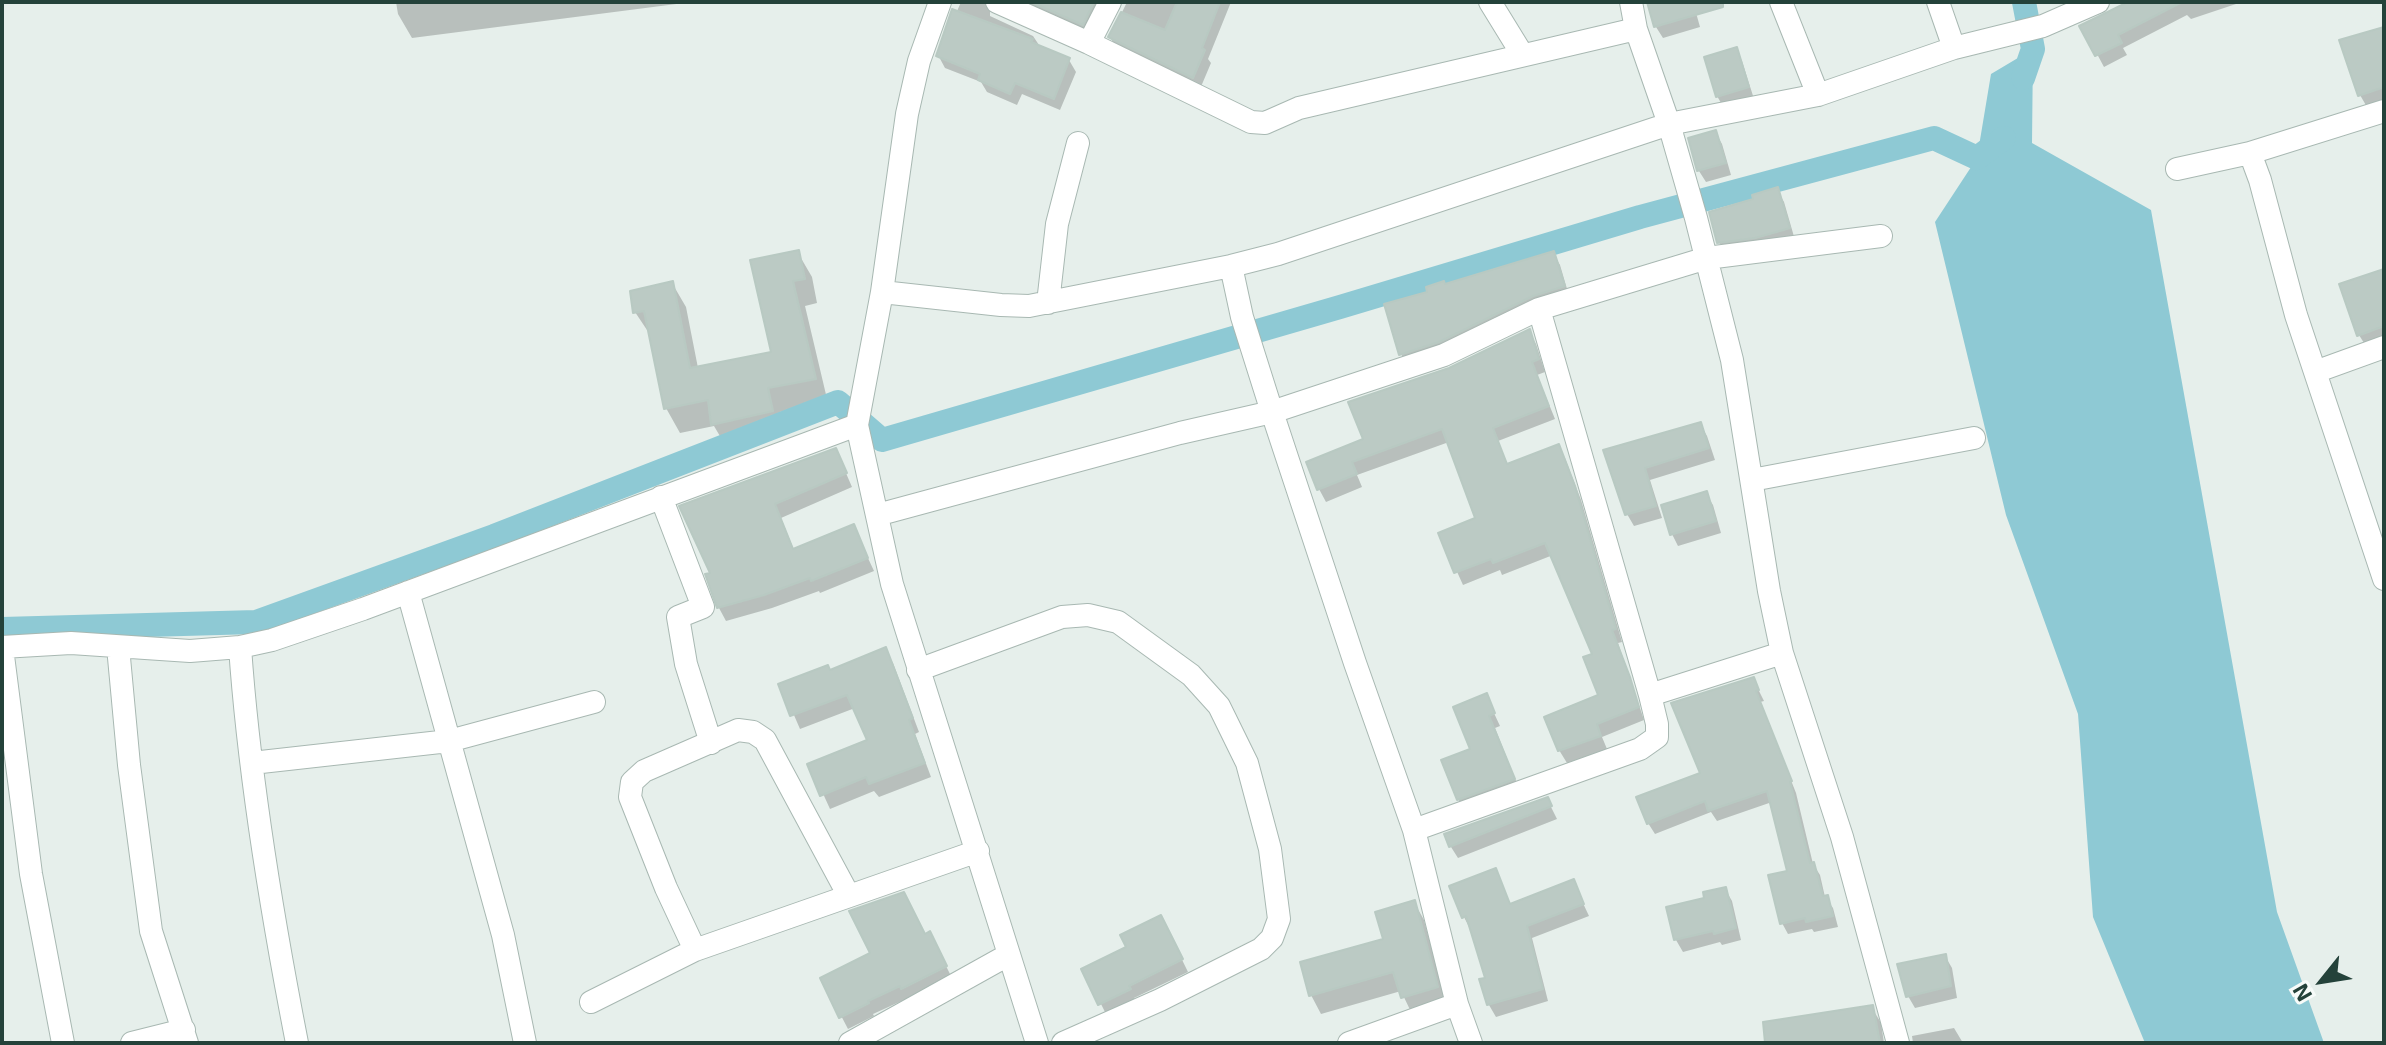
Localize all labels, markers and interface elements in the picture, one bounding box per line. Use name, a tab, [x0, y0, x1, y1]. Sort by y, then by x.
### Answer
north arrow	[2282, 941, 2362, 1021]
text: N	[2286, 980, 2316, 1006]

